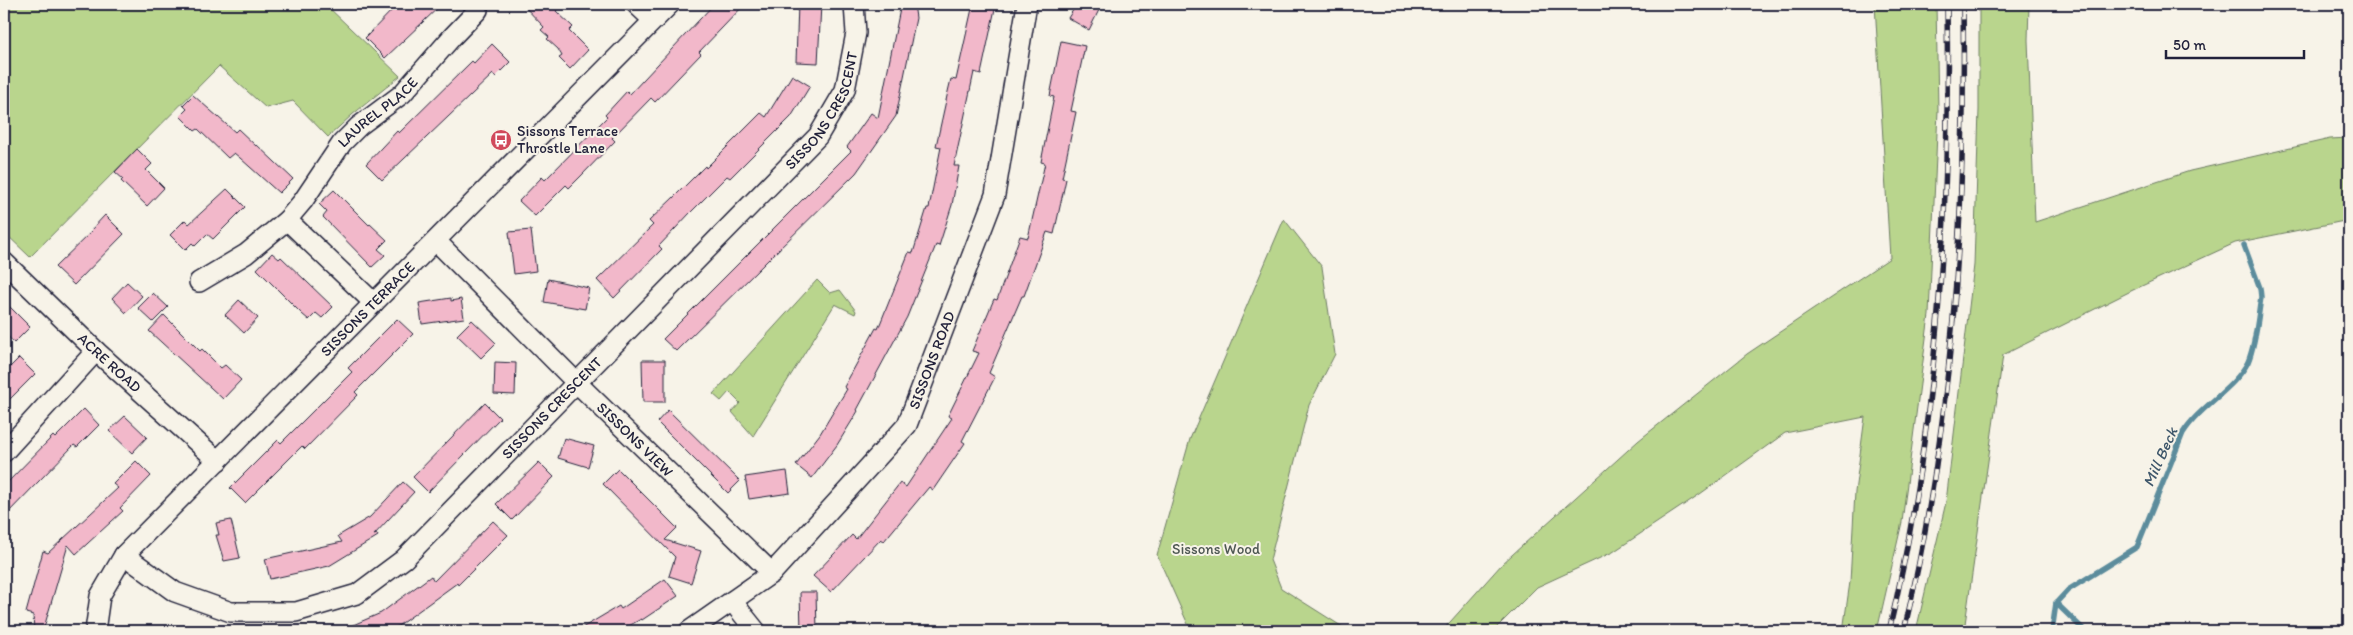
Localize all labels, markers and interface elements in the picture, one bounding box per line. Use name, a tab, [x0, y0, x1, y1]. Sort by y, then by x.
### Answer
scale bar	[2166, 28, 2303, 60]
text: 50 m	[2173, 36, 2206, 54]
street label: SISSONS CRESCENT	[781, 49, 861, 173]
street label: LAUREL PLACE	[334, 73, 422, 151]
place label: Sissons Terrace Throstle Lane	[517, 122, 618, 157]
bus stop icon: Sissons Terrace Throstle Lane	[489, 128, 513, 152]
street label: SISSONS TERRACE	[317, 258, 419, 360]
street label: SISSONS ROAD	[905, 309, 959, 412]
street label: ACRE ROAD	[74, 329, 145, 397]
street label: SISSONS CRESCENT	[498, 353, 606, 463]
street label: SISSONS VIEW	[593, 398, 677, 481]
water label: Mill Beck	[2139, 424, 2182, 490]
park label: Sissons Wood	[1172, 540, 1260, 558]

